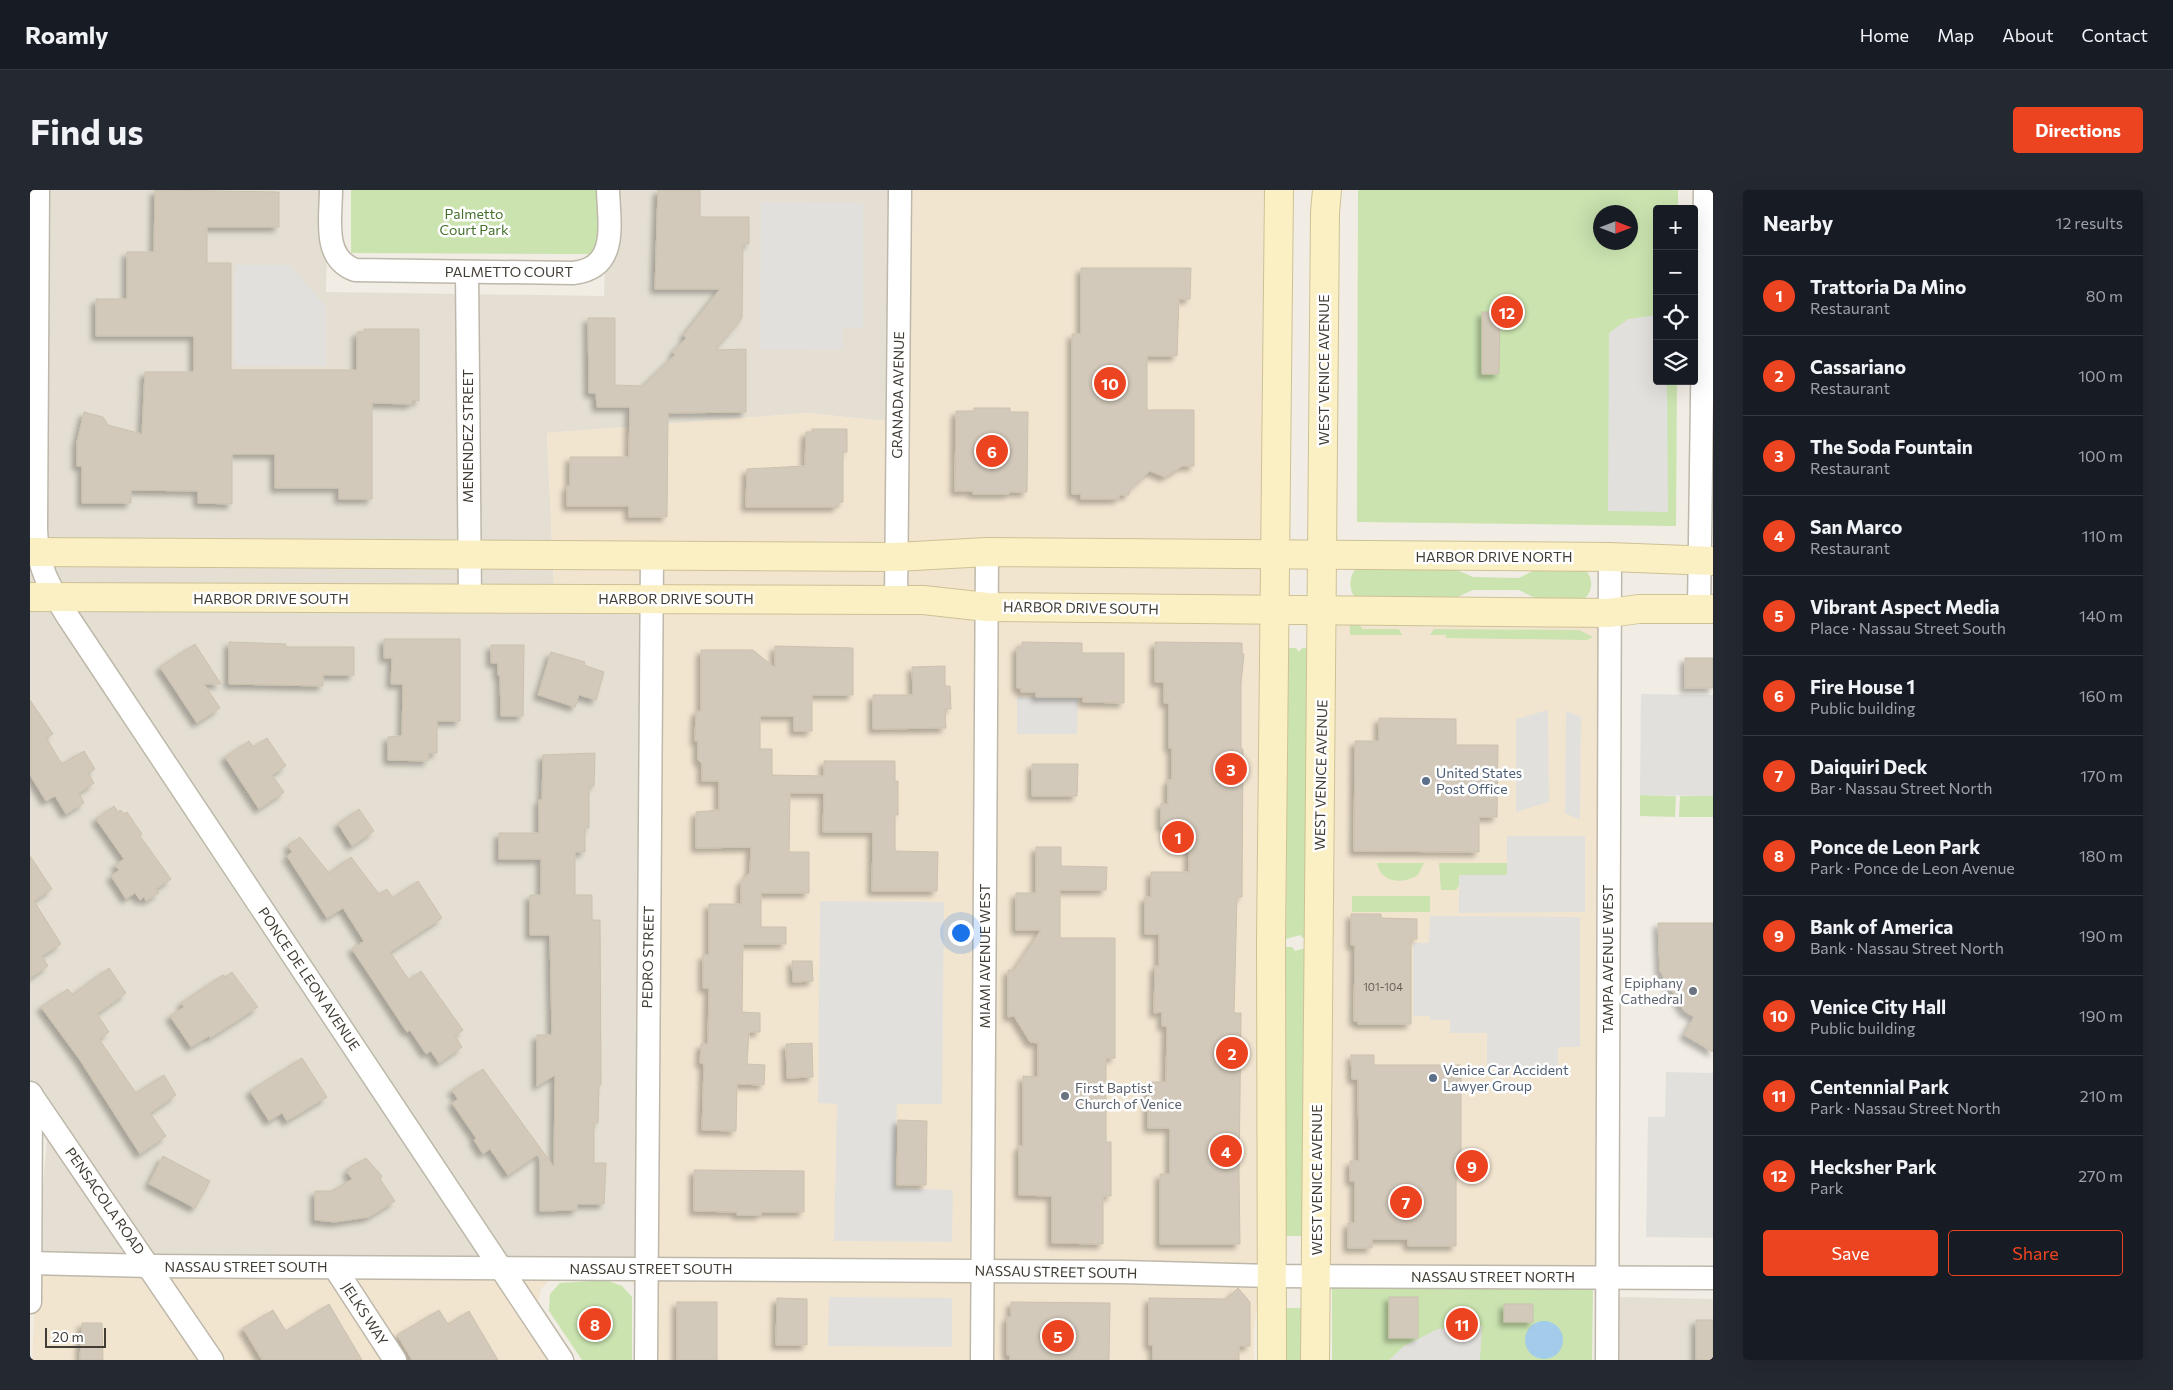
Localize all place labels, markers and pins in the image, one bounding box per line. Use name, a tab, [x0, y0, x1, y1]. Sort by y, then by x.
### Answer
pin: 12	[1491, 293, 1523, 331]
pin: 10	[1094, 364, 1126, 402]
pin: 6	[976, 432, 1008, 470]
pin: 3	[1215, 750, 1247, 788]
place label: United States Post Office	[1436, 764, 1522, 797]
marker: United States Post Office	[1420, 775, 1432, 787]
pin: 1	[1162, 818, 1194, 856]
place label: Epiphany Cathedral	[1621, 974, 1683, 1007]
marker: Epiphany Cathedral	[1687, 985, 1699, 997]
pin: 2	[1216, 1034, 1248, 1072]
place label: Venice Car Accident Lawyer Group	[1443, 1061, 1569, 1094]
marker: Venice Car Accident Lawyer Group	[1427, 1072, 1439, 1084]
place label: First Baptist Church of Venice	[1075, 1079, 1182, 1112]
marker: First Baptist Church of Venice	[1059, 1090, 1071, 1102]
pin: 4	[1210, 1132, 1242, 1170]
pin: 9	[1456, 1147, 1488, 1185]
pin: 7	[1390, 1183, 1422, 1221]
pin: 8	[579, 1305, 611, 1343]
pin: 11	[1446, 1305, 1478, 1343]
pin: 5	[1042, 1317, 1074, 1355]

